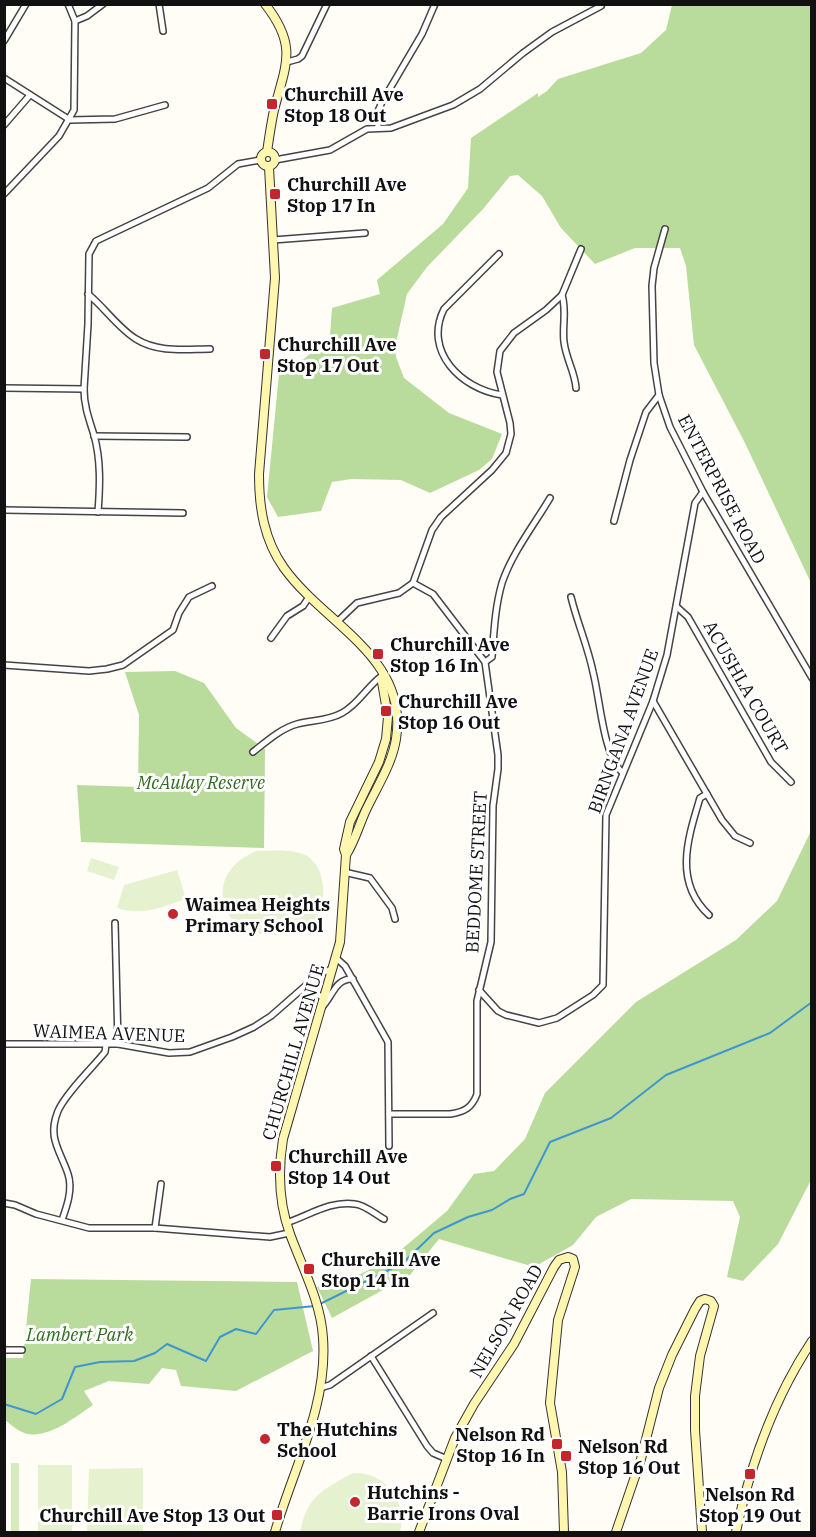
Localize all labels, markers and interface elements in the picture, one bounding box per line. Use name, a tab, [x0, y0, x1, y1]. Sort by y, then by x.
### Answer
place label: Churchill Ave Stop 18 Out	[284, 83, 404, 127]
marker: Churchill Ave Stop 18 Out	[265, 97, 279, 111]
place label: Churchill Ave Stop 17 In	[287, 173, 407, 217]
marker: Churchill Ave Stop 17 In	[268, 187, 282, 201]
place label: Churchill Ave Stop 17 Out	[277, 333, 397, 377]
marker: Churchill Ave Stop 17 Out	[258, 347, 272, 361]
street label: ENTERPRISE ROAD	[673, 410, 771, 568]
street label: ACUSHLA COURT	[699, 616, 794, 758]
place label: Churchill Ave Stop 16 In	[390, 633, 510, 677]
street label: BIRNGANA AVENUE	[583, 646, 663, 816]
marker: Churchill Ave Stop 16 In	[371, 647, 385, 661]
place label: Churchill Ave Stop 16 Out	[398, 690, 518, 734]
marker: Churchill Ave Stop 16 Out	[379, 704, 393, 718]
park label: McAulay Reserve	[136, 771, 265, 794]
street label: BEDDOME STREET	[460, 790, 492, 954]
place label: Waimea Heights Primary School	[185, 893, 330, 937]
marker: Waimea Heights Primary School	[166, 907, 180, 921]
street label: CHURCHILL AVENUE	[257, 961, 329, 1143]
street label: WAIMEA AVENUE	[32, 1019, 186, 1047]
place label: Churchill Ave Stop 14 Out	[288, 1145, 408, 1189]
marker: Churchill Ave Stop 14 Out	[269, 1159, 283, 1173]
place label: Churchill Ave Stop 14 In	[321, 1248, 441, 1292]
street label: NELSON ROAD	[464, 1260, 548, 1382]
marker: Churchill Ave Stop 14 In	[302, 1262, 316, 1276]
park label: Lambert Park	[25, 1323, 134, 1346]
place label: The Hutchins School	[277, 1418, 397, 1462]
place label: Nelson Rd Stop 16 In	[455, 1423, 545, 1467]
marker: The Hutchins School	[258, 1432, 272, 1446]
place label: Nelson Rd Stop 16 Out	[578, 1435, 680, 1479]
marker: Nelson Rd Stop 16 In	[550, 1437, 564, 1451]
marker: Nelson Rd Stop 16 Out	[559, 1449, 573, 1463]
marker: Nelson Rd Stop 19 Out	[743, 1467, 757, 1481]
place label: Hutchins - Barrie Irons Oval	[367, 1481, 520, 1525]
place label: Nelson Rd Stop 19 Out	[699, 1483, 801, 1527]
marker: Hutchins - Barrie Irons Oval	[348, 1495, 362, 1509]
place label: Churchill Ave Stop 13 Out	[39, 1504, 265, 1527]
marker: Churchill Ave Stop 13 Out	[270, 1508, 284, 1522]

